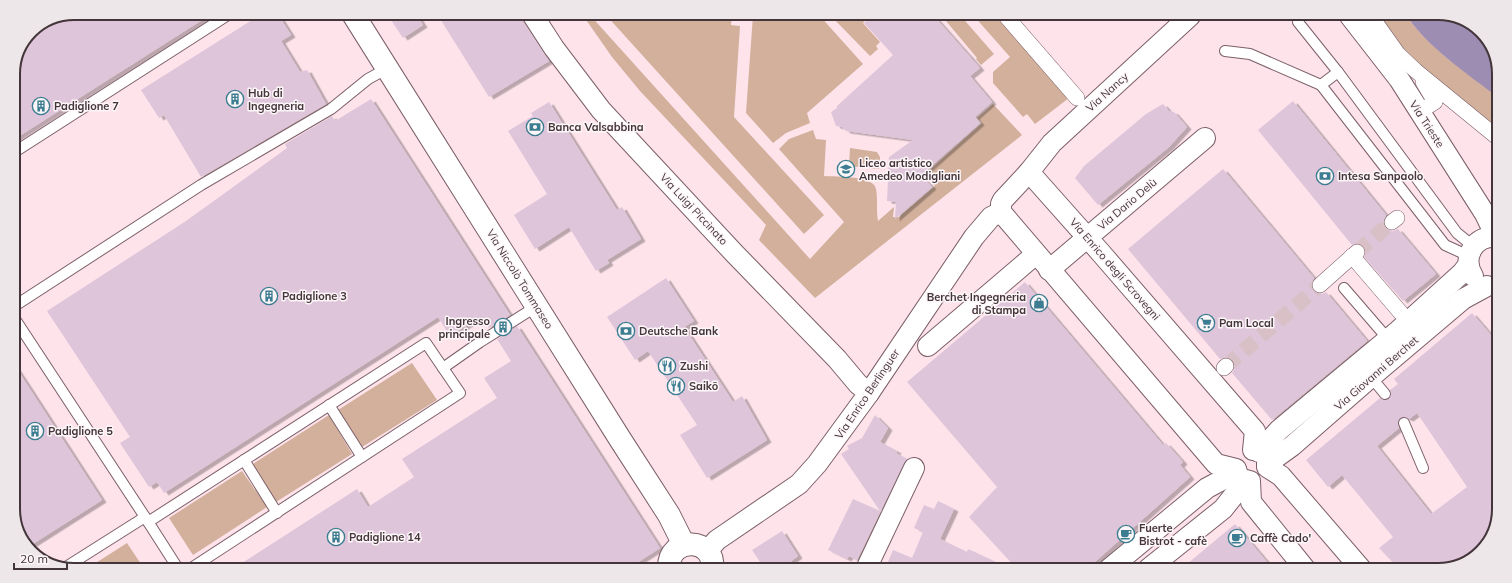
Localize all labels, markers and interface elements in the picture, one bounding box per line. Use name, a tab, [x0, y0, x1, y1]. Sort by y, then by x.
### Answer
street label: Via Nancy	[1083, 69, 1131, 115]
place label: Hub di Ingegneria	[248, 86, 304, 113]
building icon: Hub di Ingegneria	[225, 89, 245, 109]
building icon: Padiglione 7	[31, 96, 51, 116]
street label: Via Trieste	[1407, 98, 1447, 150]
place label: Padiglione 7	[54, 99, 119, 113]
bank icon: Banca Valsabbina	[525, 117, 545, 137]
place label: Banca Valsabbina	[548, 120, 644, 134]
place label: Liceo artistico Amedeo Modigliani	[859, 156, 960, 183]
school or university icon: Liceo artistico Amedeo Modigliani	[836, 159, 856, 179]
bank icon: Intesa Sanpaolo	[1315, 166, 1335, 186]
place label: Intesa Sanpaolo	[1338, 169, 1424, 183]
street label: Via Luigi Piccinato	[657, 170, 731, 248]
street label: Via Dario Delù	[1094, 175, 1160, 233]
street label: Via Enrico degli Scrovegni	[1067, 215, 1163, 323]
street label: Via Niccolò Tommaseo	[484, 227, 556, 331]
building icon: Padiglione 3	[259, 286, 279, 306]
place label: Padiglione 3	[282, 289, 347, 303]
place label: Berchet Ingegneria di Stampa	[927, 290, 1026, 317]
shop icon: Berchet Ingegneria di Stampa	[1029, 293, 1049, 313]
supermarket icon: Pam Local	[1196, 313, 1216, 333]
place label: Ingresso principale	[438, 314, 490, 341]
place label: Pam Local	[1219, 316, 1274, 330]
building icon: Ingresso principale	[493, 317, 513, 337]
bank icon: Deutsche Bank	[616, 321, 636, 341]
place label: Deutsche Bank	[639, 324, 719, 338]
street label: Via Giovanni Berchet	[1331, 333, 1421, 413]
street label: Via Enrico Berlinguer	[832, 346, 902, 442]
restaurant icon: Zushi	[657, 356, 677, 376]
place label: Zushi	[680, 359, 708, 373]
restaurant icon: Saikō	[666, 376, 686, 396]
place label: Saikō	[689, 379, 719, 393]
building icon: Padiglione 5	[25, 421, 45, 441]
place label: Padiglione 5	[48, 424, 113, 438]
place label: Fuerte Bistrot - cafè	[1139, 521, 1207, 548]
cafe icon: Fuerte Bistrot - cafè	[1116, 524, 1136, 544]
building icon: Padiglione 14	[326, 527, 346, 547]
cafe icon: Caffè Cado'	[1227, 528, 1247, 548]
place label: Padiglione 14	[349, 530, 421, 544]
place label: Caffè Cado'	[1250, 531, 1311, 545]
scale bar	[14, 545, 67, 571]
text: 20 m	[20, 551, 48, 566]

